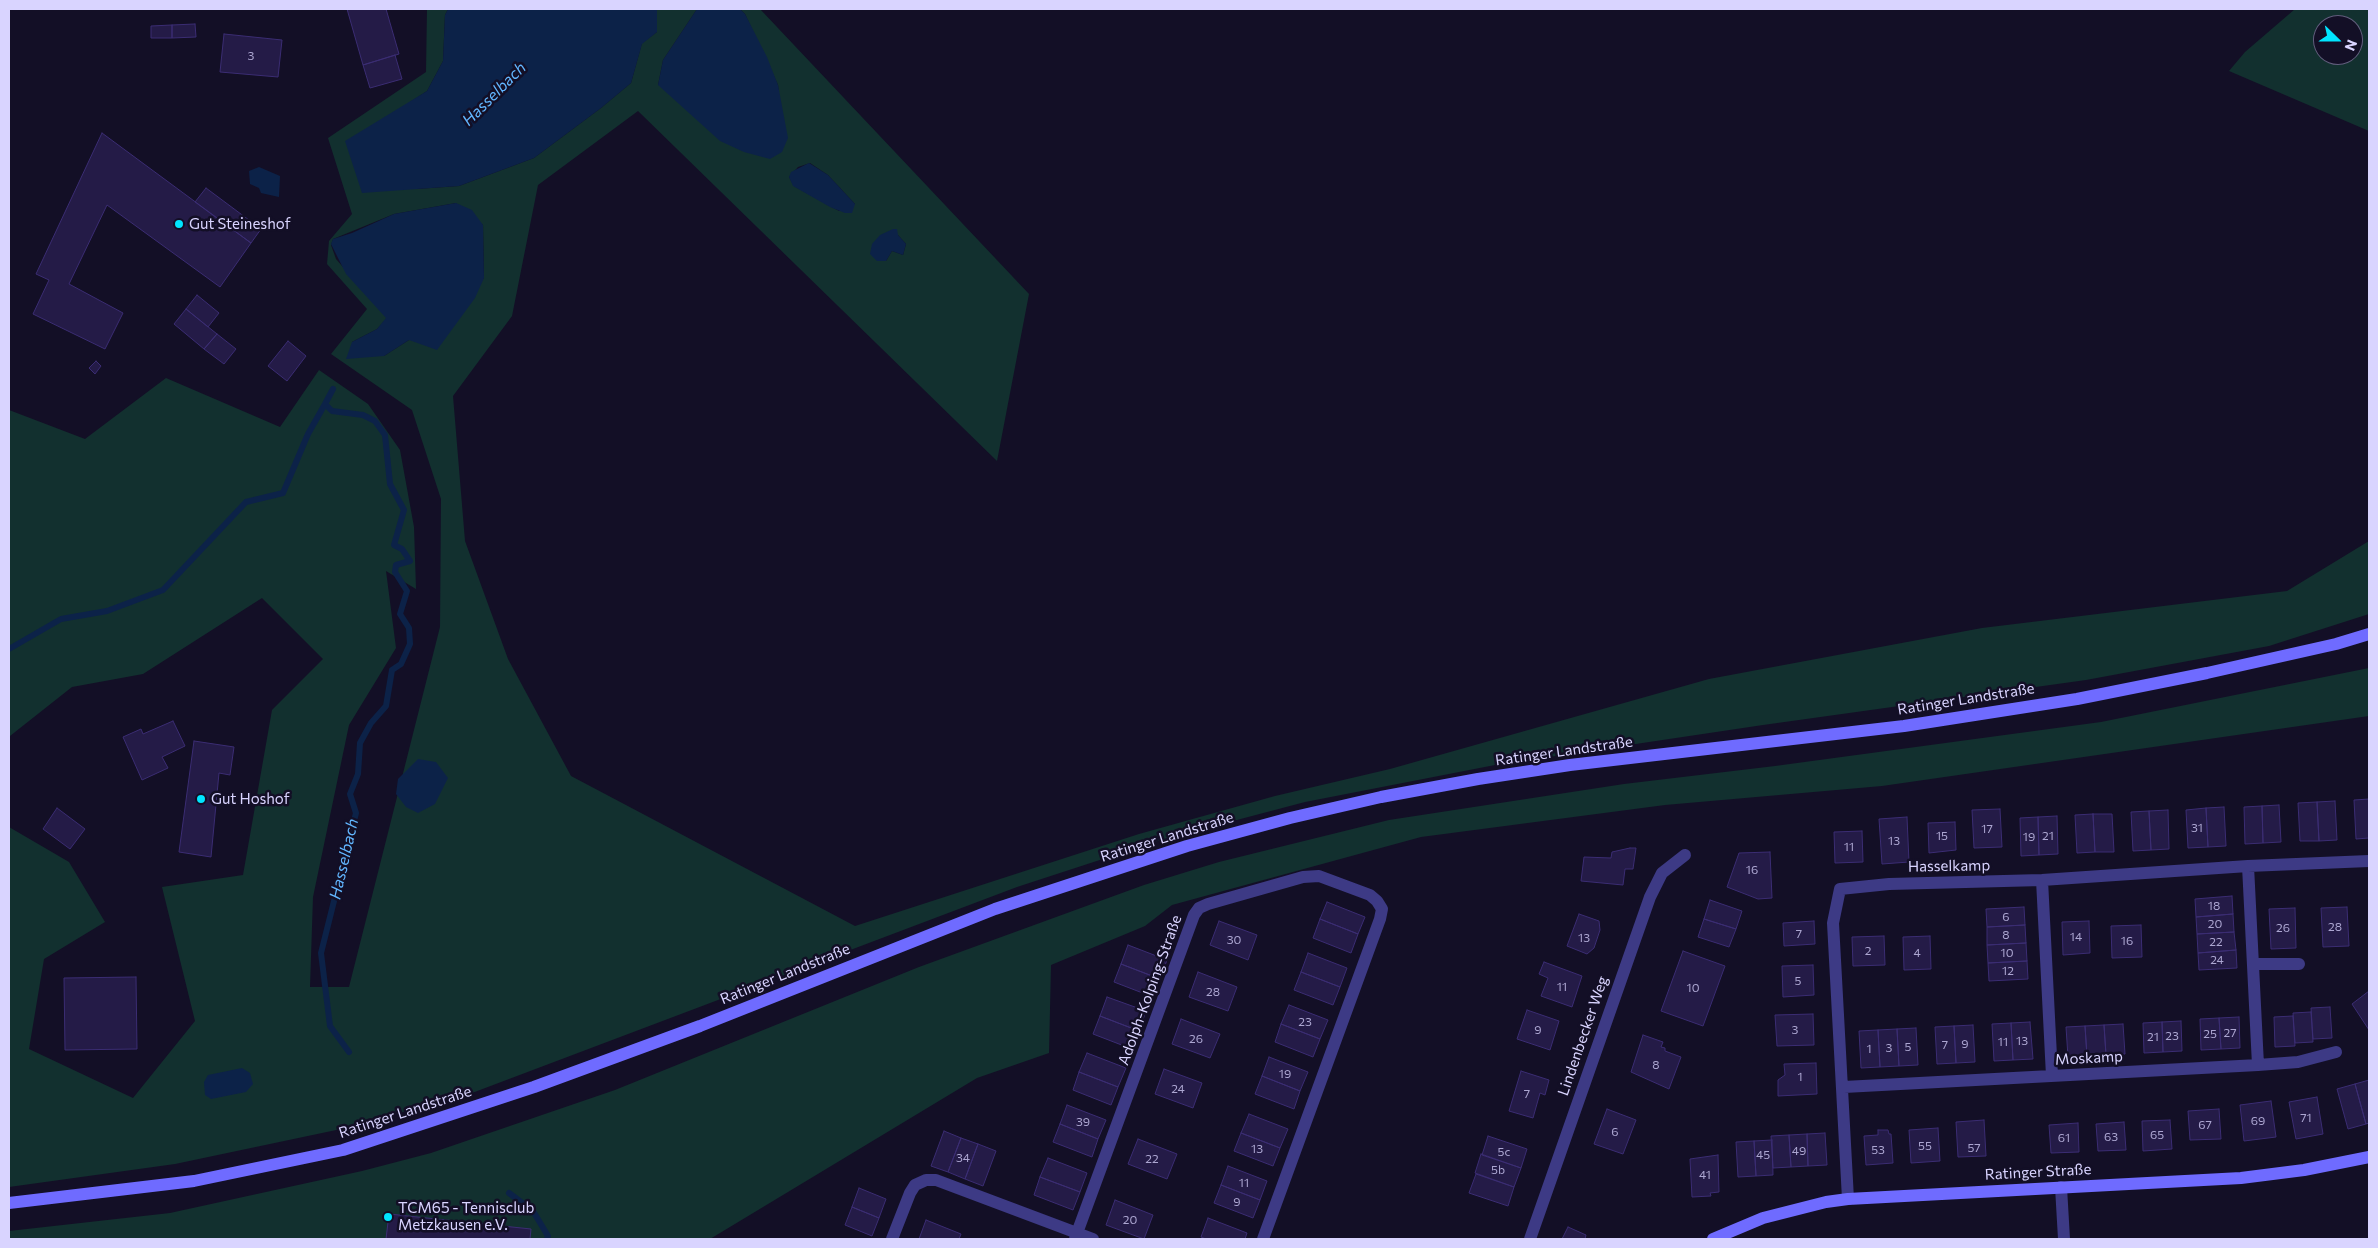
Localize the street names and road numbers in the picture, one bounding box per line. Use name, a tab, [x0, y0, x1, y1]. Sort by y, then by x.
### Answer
street label: Ratinger Landstraße	[1896, 679, 2036, 719]
street label: Ratinger Landstraße	[1494, 732, 1634, 770]
street label: Ratinger Landstraße	[1098, 808, 1236, 866]
street label: Hasselkamp	[1908, 856, 1990, 876]
street label: Adolph-Kolping-Straße	[1114, 912, 1186, 1068]
street label: Ratinger Landstraße	[717, 940, 853, 1008]
street label: Lindenbecker Weg	[1554, 974, 1612, 1098]
street label: Moskamp	[2055, 1047, 2123, 1069]
street label: Ratinger Landstraße	[336, 1082, 474, 1142]
street label: Ratinger Straße	[1984, 1160, 2092, 1184]

